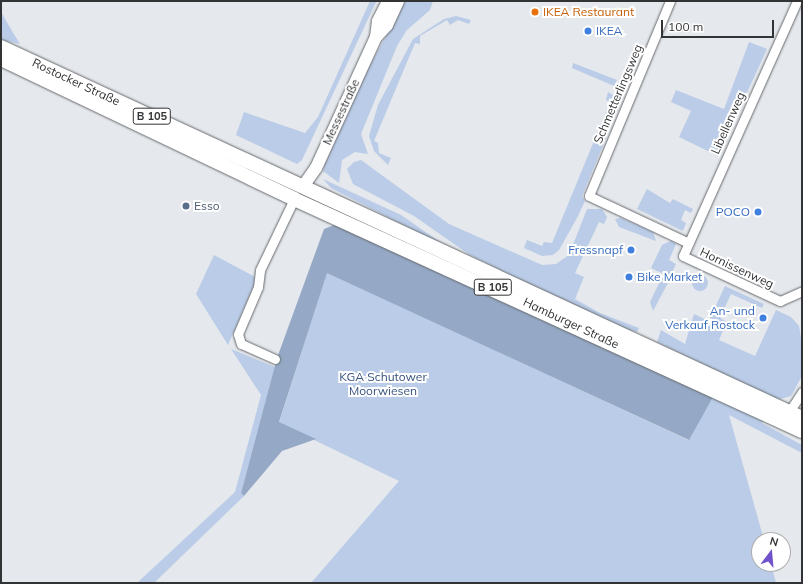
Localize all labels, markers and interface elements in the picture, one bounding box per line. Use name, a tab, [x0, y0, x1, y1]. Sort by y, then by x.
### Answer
place label: IKEA Restaurant	[543, 5, 634, 19]
marker: IKEA Restaurant	[530, 7, 540, 17]
scale bar	[663, 12, 776, 38]
text: 100 m	[668, 19, 703, 34]
place label: IKEA	[596, 24, 622, 38]
marker: IKEA	[583, 26, 593, 36]
street label: Schmetterlingsweg	[591, 42, 645, 146]
street label: Rostocker Straße	[30, 55, 122, 109]
street label: Messestraße	[319, 77, 363, 147]
street label: Libellenweg	[708, 90, 748, 156]
road number: B 105	[132, 107, 172, 125]
place label: Esso	[194, 199, 220, 213]
marker: Esso	[181, 201, 191, 211]
place label: POCO	[716, 205, 750, 219]
marker: POCO	[753, 207, 763, 217]
place label: Fressnapf	[568, 243, 623, 257]
marker: Fressnapf	[626, 245, 636, 255]
street label: Hornissenweg	[698, 245, 776, 291]
place label: Bike Market	[637, 270, 702, 284]
marker: Bike Market	[624, 272, 634, 282]
road number: B 105	[473, 278, 513, 296]
street label: Hamburger Straße	[521, 295, 621, 351]
place label: An- und Verkauf Rostock	[665, 304, 755, 332]
marker: An- und Verkauf Rostock	[758, 313, 768, 323]
park label: KGA Schutower Moorwiesen	[339, 370, 427, 398]
north arrow	[751, 532, 791, 572]
text: N	[768, 534, 780, 549]

